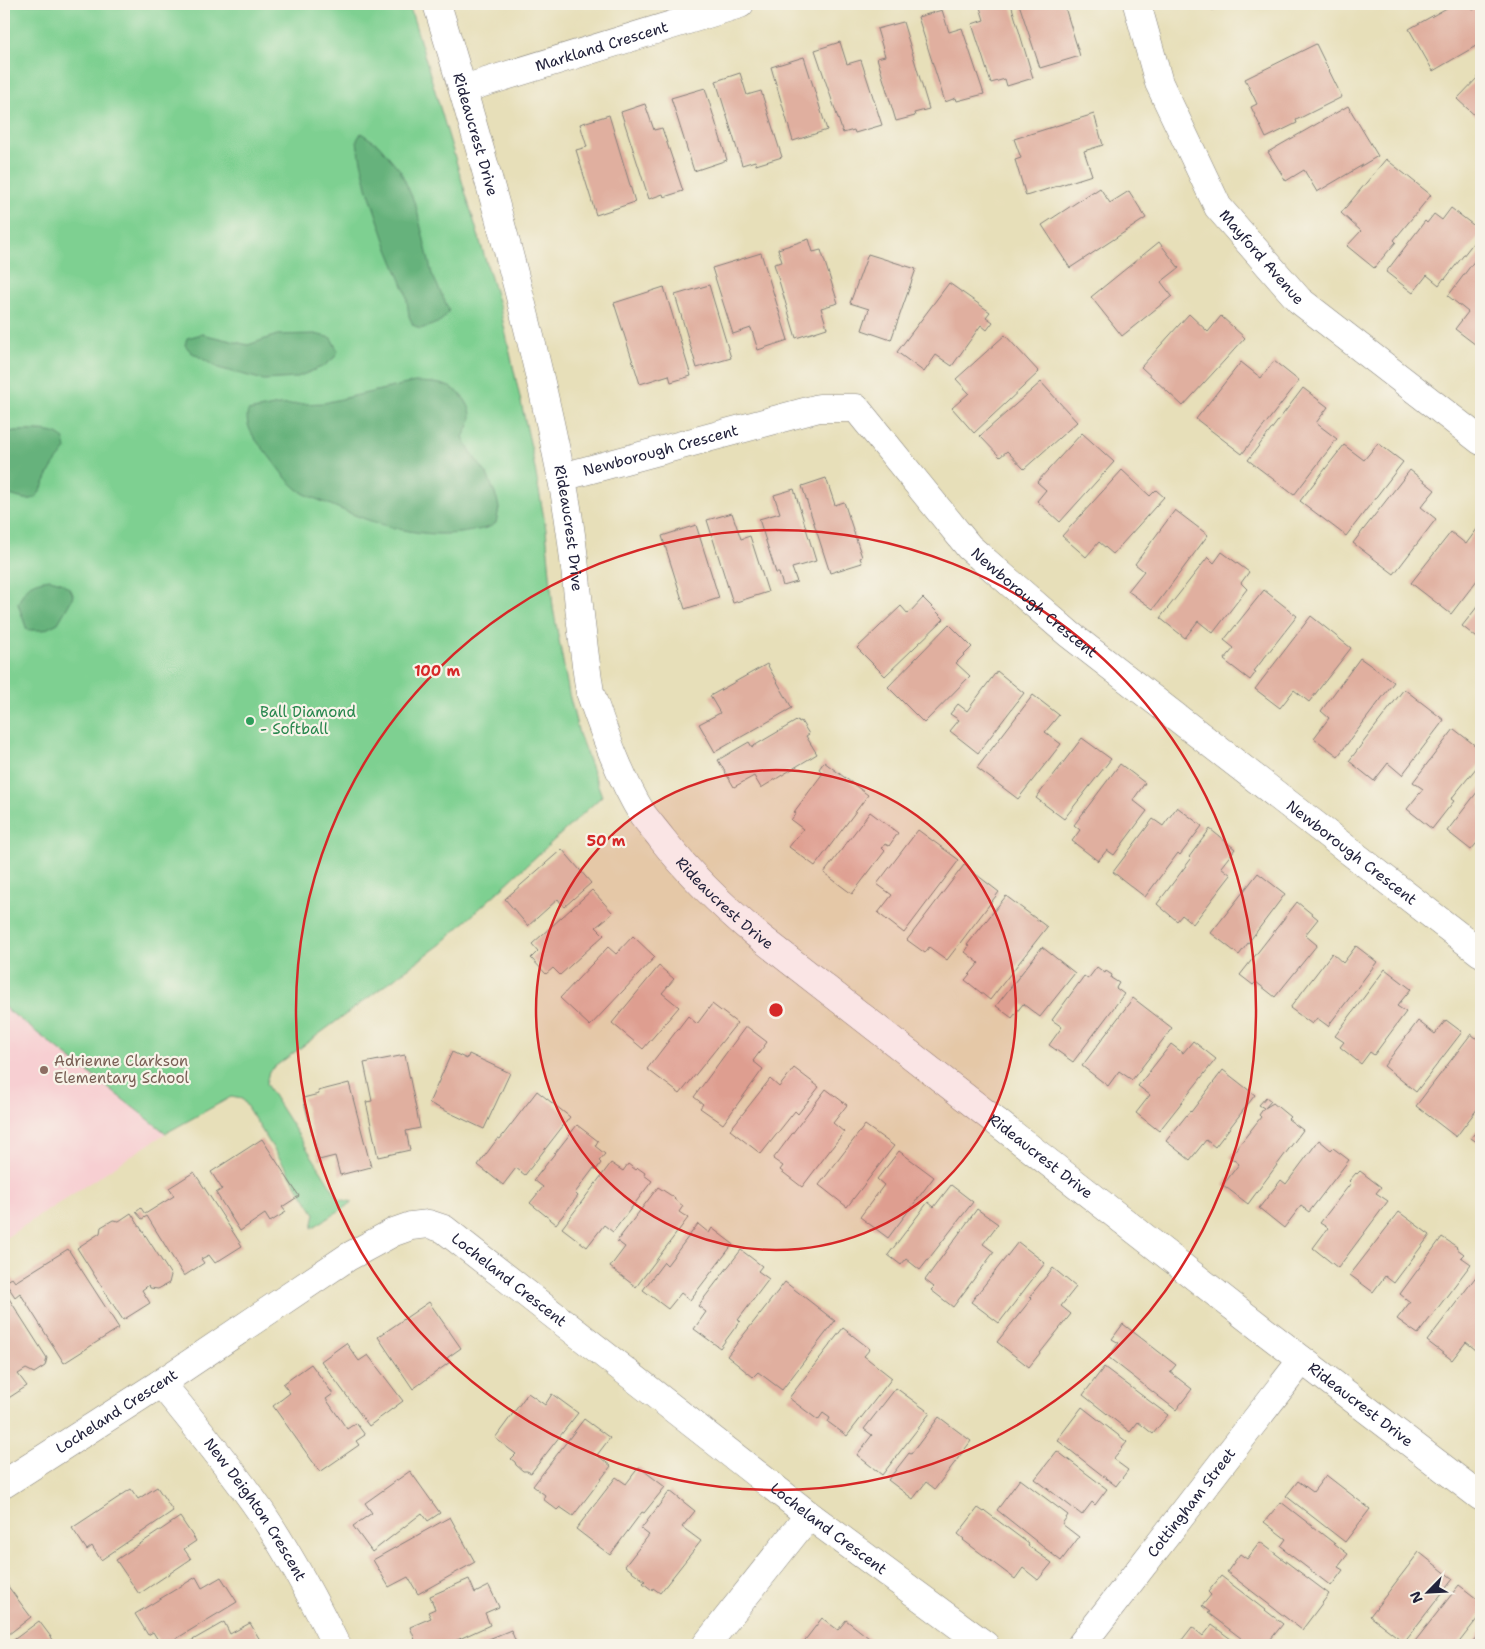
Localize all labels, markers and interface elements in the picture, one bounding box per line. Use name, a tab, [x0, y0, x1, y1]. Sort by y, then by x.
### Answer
street label: Markland Crescent	[533, 17, 670, 76]
street label: Rideaucrest Drive	[448, 70, 503, 198]
street label: Mayford Avenue	[1215, 205, 1309, 309]
street label: Newborough Crescent	[581, 420, 740, 481]
street label: Rideaucrest Drive	[549, 463, 587, 592]
street label: Newborough Crescent	[967, 543, 1101, 662]
text: 100 m	[414, 661, 460, 681]
place label: Ball Diamond - Softball	[260, 702, 356, 739]
marker: Ball Diamond - Softball	[244, 715, 256, 727]
street label: Newborough Crescent	[1282, 796, 1421, 910]
text: 50 m	[587, 831, 626, 851]
street label: Rideaucrest Drive	[671, 853, 778, 954]
centre of rings	[767, 1001, 785, 1019]
place label: Adrienne Clarkson Elementary School	[54, 1051, 190, 1088]
marker: Adrienne Clarkson Elementary School	[38, 1064, 50, 1076]
street label: Rideaucrest Drive	[984, 1109, 1097, 1203]
street label: Locheland Crescent	[447, 1229, 571, 1331]
street label: Rideaucrest Drive	[1304, 1358, 1417, 1451]
street label: Locheland Crescent	[52, 1365, 181, 1458]
street label: New Deighton Crescent	[199, 1434, 311, 1585]
street label: Cottingham Street	[1143, 1444, 1240, 1562]
street label: Locheland Crescent	[766, 1478, 891, 1579]
north arrow	[1402, 1566, 1452, 1616]
text: N	[1406, 1589, 1427, 1606]

